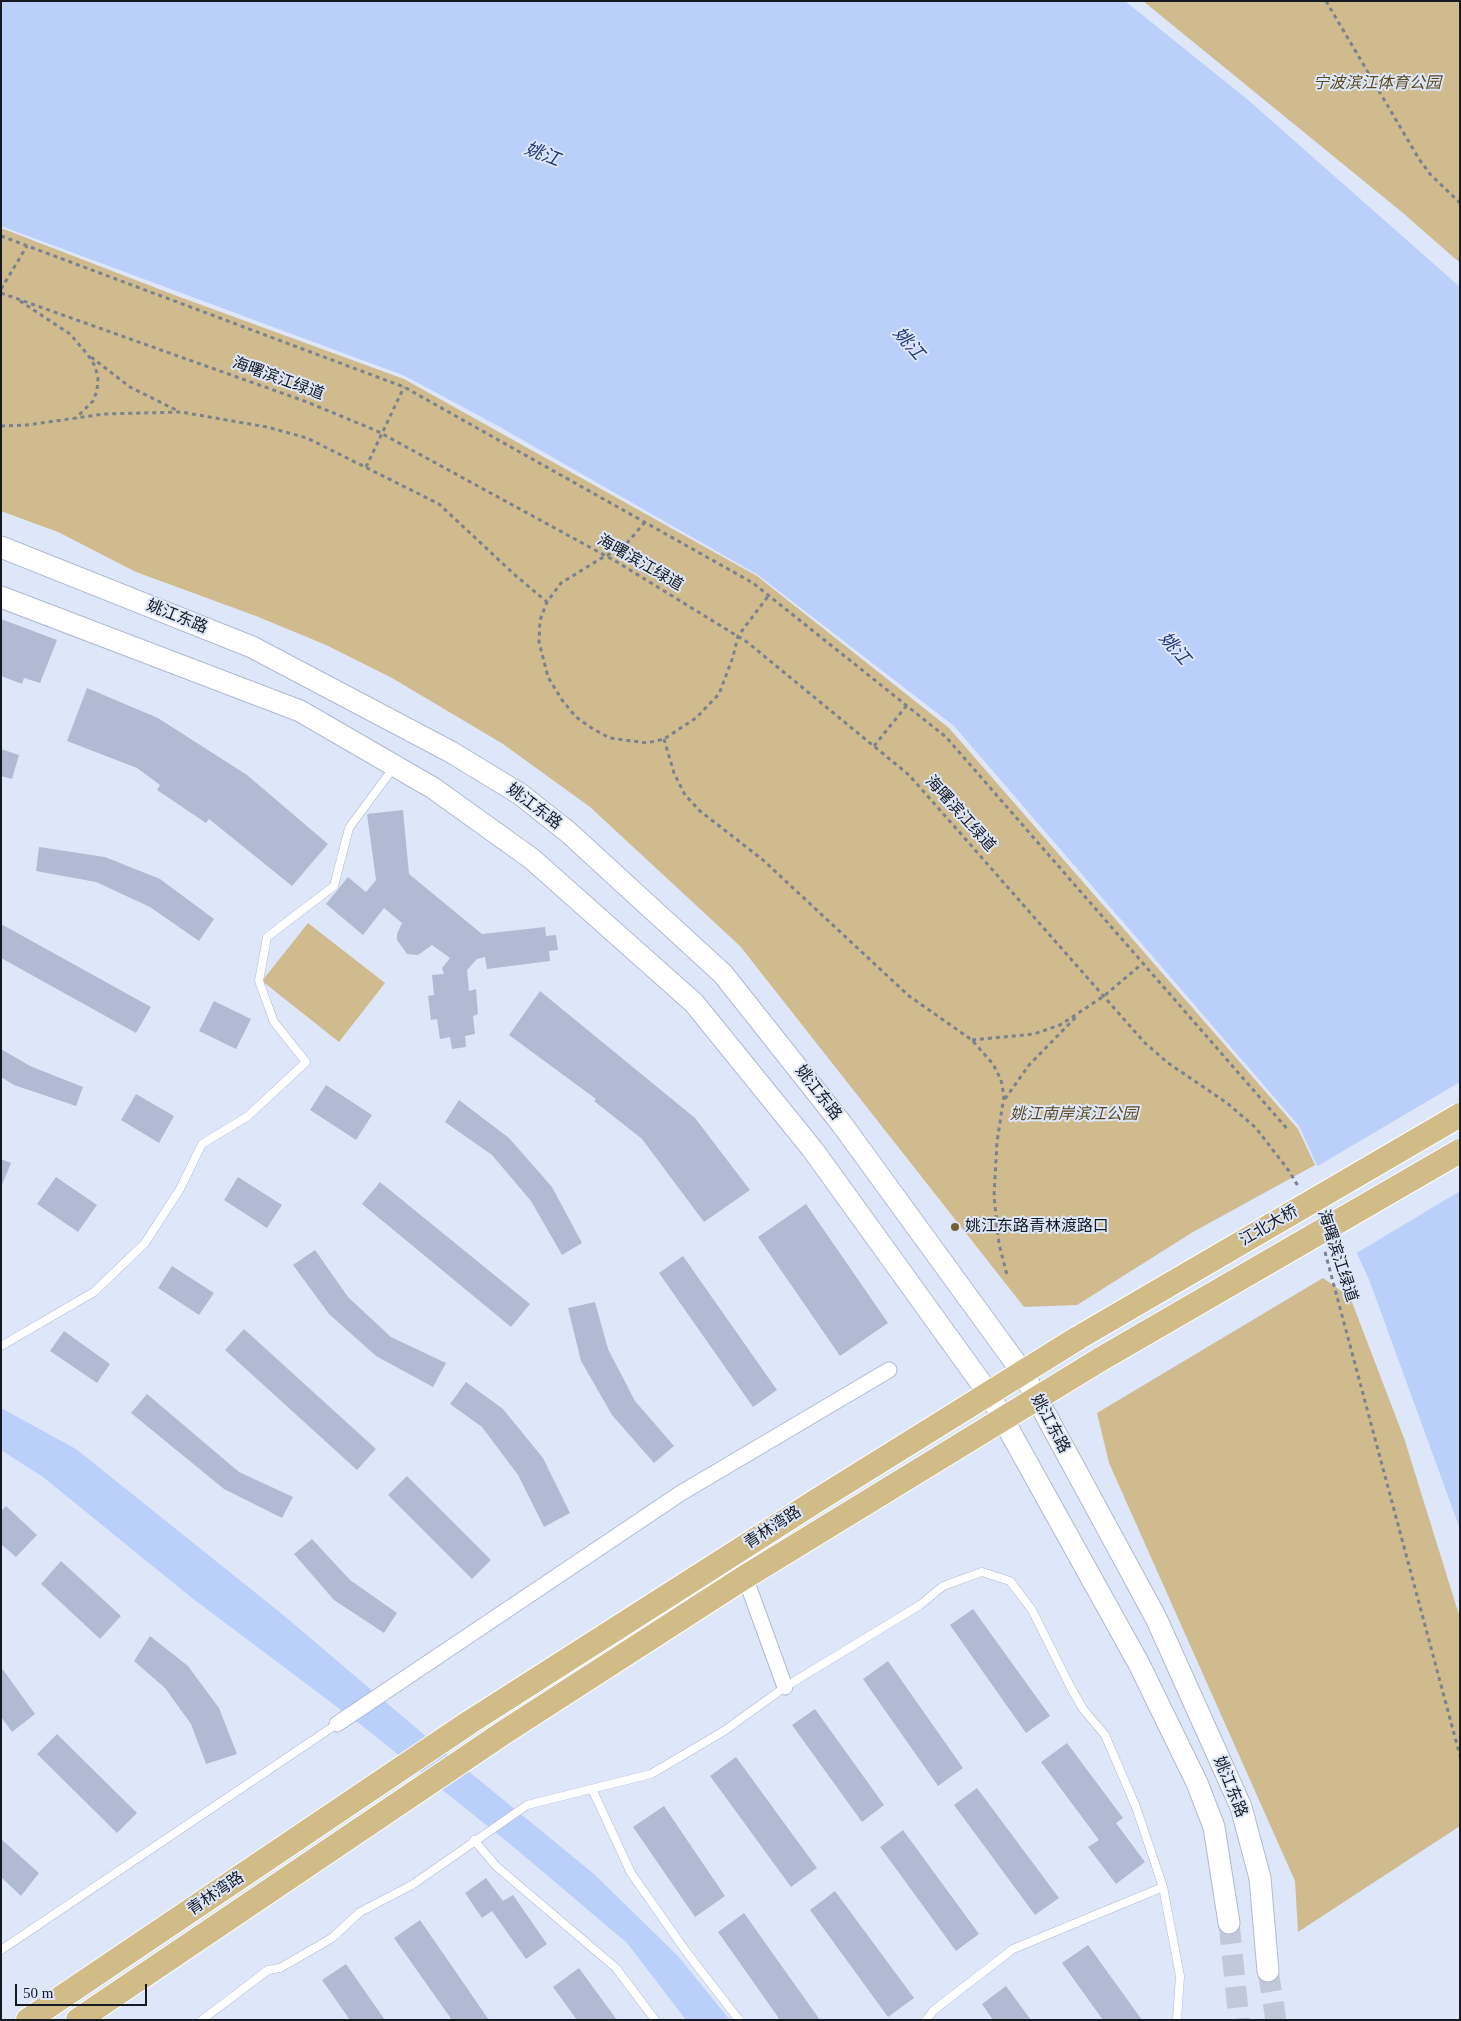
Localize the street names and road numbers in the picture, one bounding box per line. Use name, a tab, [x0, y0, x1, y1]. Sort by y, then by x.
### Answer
street label: 海曙滨江绿道	[230, 354, 326, 404]
street label: 海曙滨江绿道	[594, 531, 686, 595]
street label: 姚江东路	[144, 596, 210, 638]
street label: 海曙滨江绿道	[921, 772, 999, 856]
street label: 姚江东路	[503, 780, 565, 834]
street label: 姚江东路	[791, 1062, 845, 1124]
street label: 江北大桥	[1236, 1202, 1302, 1250]
street label: 海曙滨江绿道	[1313, 1207, 1361, 1305]
street label: 姚江东路	[1027, 1391, 1073, 1457]
street label: 青林湾路	[741, 1503, 805, 1553]
street label: 姚江东路	[1209, 1754, 1251, 1820]
street label: 青林湾路	[184, 1868, 248, 1920]

